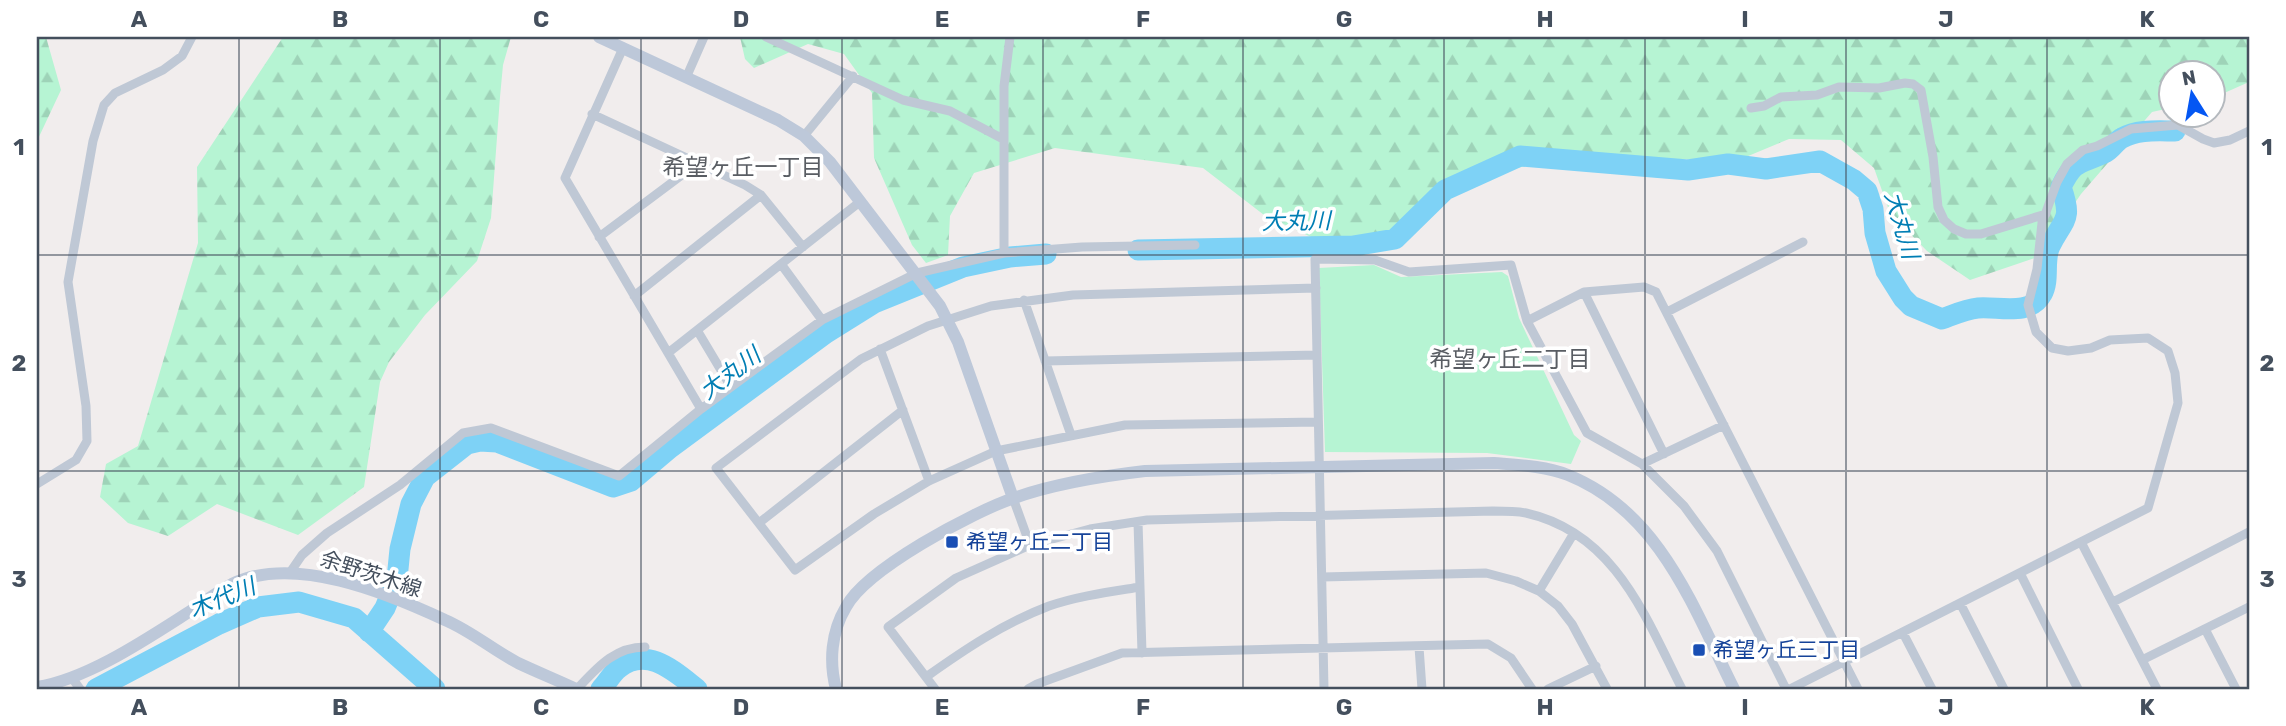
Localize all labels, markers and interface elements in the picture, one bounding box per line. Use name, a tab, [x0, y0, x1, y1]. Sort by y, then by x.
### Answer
text: A	[131, 5, 148, 33]
text: B	[332, 5, 348, 33]
text: C	[533, 5, 549, 33]
text: D	[733, 5, 749, 33]
text: E	[935, 5, 949, 33]
text: F	[1136, 5, 1150, 33]
text: G	[1336, 5, 1352, 33]
text: H	[1536, 5, 1554, 33]
text: I	[1741, 5, 1749, 33]
text: J	[1938, 5, 1954, 33]
text: K	[2139, 5, 2155, 33]
north arrow	[2156, 60, 2226, 130]
text: N	[2180, 65, 2198, 90]
text: 1	[13, 133, 25, 161]
text: 1	[2261, 133, 2273, 161]
district label: 希望ヶ丘一丁目	[663, 153, 824, 181]
water label: 大丸川	[1879, 188, 1926, 265]
water label: 大丸川	[1261, 206, 1334, 236]
water label: 大丸川	[694, 339, 768, 405]
district label: 希望ヶ丘二丁目	[1430, 345, 1591, 373]
text: 2	[12, 349, 26, 377]
text: 2	[2260, 349, 2274, 377]
place label: 希望ヶ丘二丁目	[966, 529, 1113, 554]
marker: 希望ヶ丘二丁目	[944, 534, 960, 550]
street label: 余野茨木線	[317, 545, 425, 602]
text: 3	[11, 565, 27, 593]
text: 3	[2259, 565, 2275, 593]
water label: 木代川	[185, 571, 262, 624]
place label: 希望ヶ丘三丁目	[1713, 637, 1860, 662]
marker: 希望ヶ丘三丁目	[1691, 642, 1707, 658]
text: A	[131, 693, 148, 721]
text: B	[332, 693, 348, 721]
text: C	[533, 693, 549, 721]
text: D	[733, 693, 749, 721]
text: E	[935, 693, 949, 721]
text: F	[1136, 693, 1150, 721]
text: G	[1336, 693, 1352, 721]
text: H	[1536, 693, 1554, 721]
text: I	[1741, 693, 1749, 721]
text: J	[1938, 693, 1954, 721]
text: K	[2139, 693, 2155, 721]

